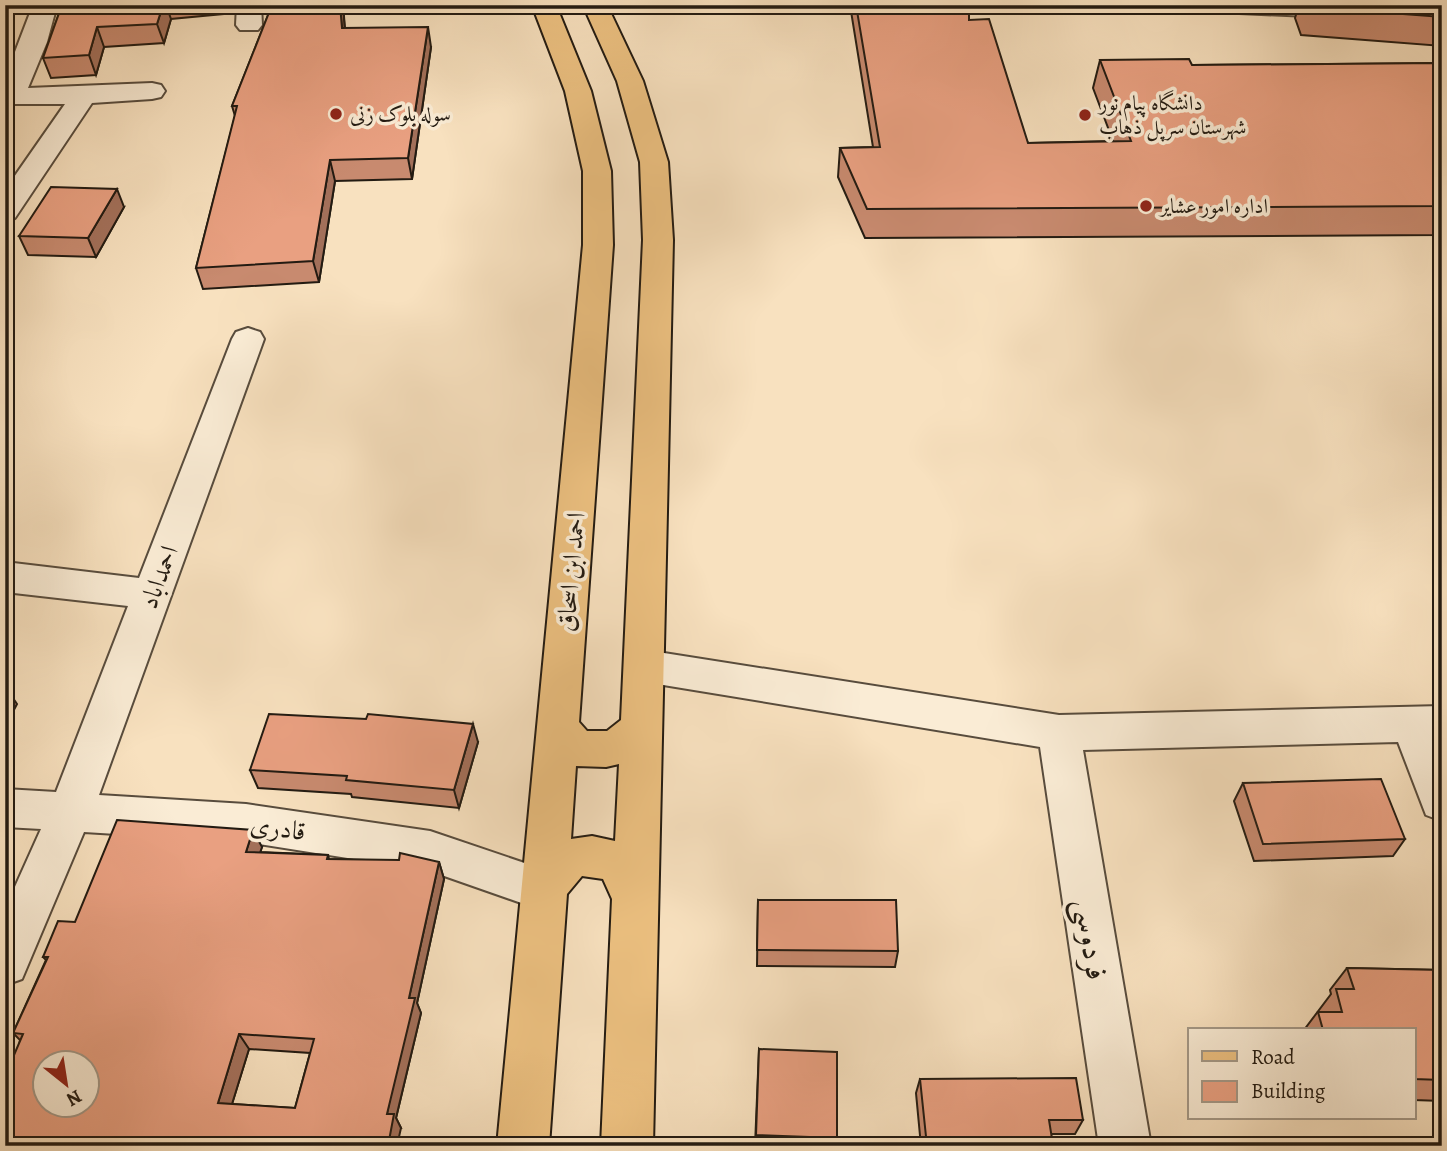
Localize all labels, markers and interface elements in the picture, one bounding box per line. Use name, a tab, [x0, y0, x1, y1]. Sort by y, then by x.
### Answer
place label: دانشگاه پیام نور شهرستان سرپل ذهاب	[1097, 89, 1247, 142]
place label: سوله بلوک زنی	[350, 100, 451, 128]
marker: سوله بلوک زنی	[328, 106, 344, 122]
marker: دانشگاه پیام نور شهرستان سرپل ذهاب	[1077, 107, 1093, 123]
place label: اداره امور عشایر	[1158, 192, 1268, 220]
marker: اداره امور عشایر	[1138, 198, 1154, 214]
street label: احمد ابن اسحاق	[548, 511, 594, 633]
street label: احمداباد	[131, 540, 187, 614]
street label: قادری	[248, 807, 308, 849]
street label: فردوسی	[1063, 895, 1120, 983]
legend	[1188, 1028, 1416, 1120]
text: Road	[1251, 1043, 1295, 1071]
north arrow	[32, 1050, 102, 1120]
text: Building	[1251, 1077, 1326, 1105]
text: N	[61, 1083, 86, 1113]

